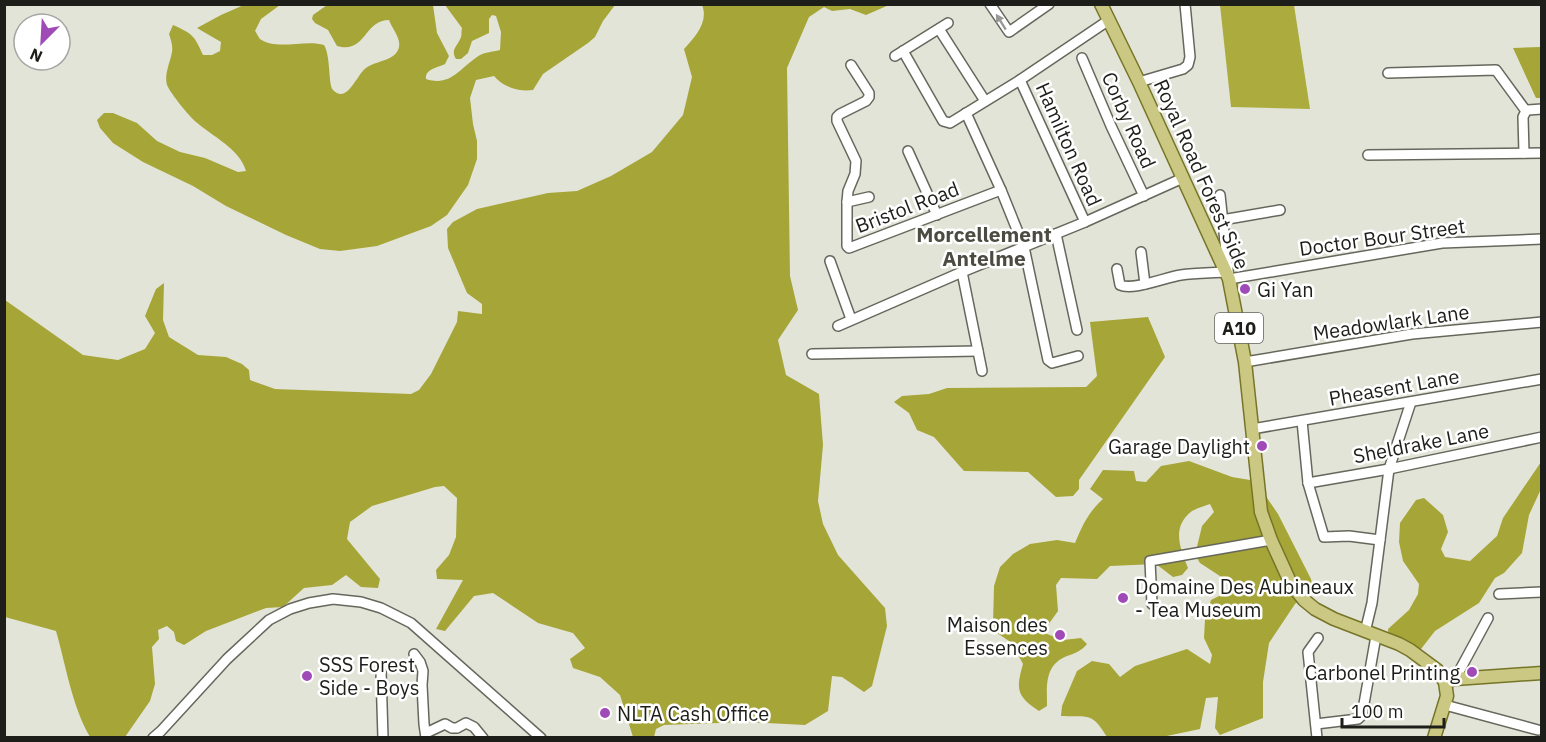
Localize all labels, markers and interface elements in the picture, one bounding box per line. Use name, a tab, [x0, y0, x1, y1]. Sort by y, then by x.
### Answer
north arrow	[12, 12, 72, 72]
one-way arrow	[995, 14, 1007, 30]
text: N	[27, 44, 45, 67]
street label: Corby Road	[1096, 67, 1162, 173]
street label: Royal Road Forest Side	[1148, 75, 1256, 273]
street label: Hamilton Road	[1030, 78, 1108, 210]
street label: Bristol Road	[851, 175, 963, 239]
street label: Doctor Bour Street	[1297, 212, 1467, 262]
district label: Morcellement Antelme	[916, 220, 1052, 272]
place label: Gi Yan	[1257, 276, 1314, 303]
marker: Gi Yan	[1238, 282, 1252, 296]
street label: Meadowlark Lane	[1311, 298, 1471, 346]
road number: A10	[1215, 313, 1263, 343]
street label: Pheasent Lane	[1327, 362, 1461, 412]
street label: Sheldrake Lane	[1351, 417, 1491, 469]
place label: Garage Daylight	[1108, 433, 1250, 460]
marker: Garage Daylight	[1255, 439, 1269, 453]
place label: Domaine Des Aubineaux - Tea Museum	[1135, 573, 1354, 623]
marker: Domaine Des Aubineaux - Tea Museum	[1116, 591, 1130, 605]
place label: Maison des Essences	[947, 611, 1048, 661]
marker: Maison des Essences	[1053, 628, 1067, 642]
place label: SSS Forest Side - Boys	[319, 651, 419, 701]
place label: Carbonel Printing	[1305, 659, 1460, 686]
marker: Carbonel Printing	[1465, 665, 1479, 679]
marker: SSS Forest Side - Boys	[300, 669, 314, 683]
scale bar	[1342, 691, 1444, 729]
place label: NLTA Cash Office	[617, 700, 769, 727]
text: 100 m	[1351, 700, 1403, 723]
marker: NLTA Cash Office	[598, 706, 612, 720]

